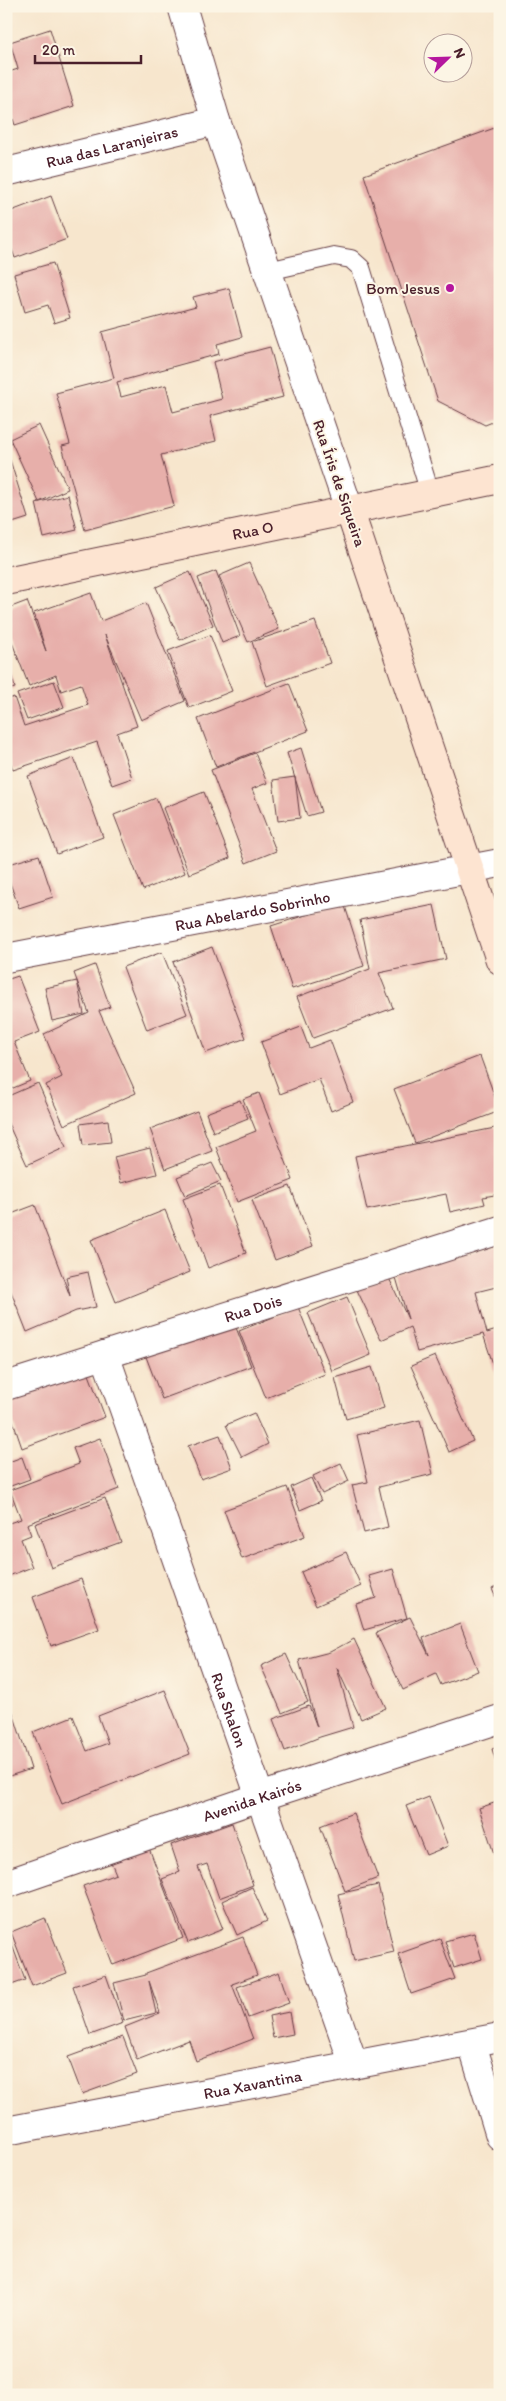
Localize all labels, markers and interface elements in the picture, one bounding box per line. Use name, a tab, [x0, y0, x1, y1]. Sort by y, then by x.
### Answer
scale bar	[35, 32, 141, 64]
north arrow	[424, 32, 474, 82]
text: 20 m	[42, 41, 76, 59]
text: N	[450, 45, 469, 61]
street label: Rua das Laranjeiras	[44, 122, 180, 172]
place label: Bom Jesus	[366, 279, 440, 298]
marker: Bom Jesus	[444, 282, 456, 294]
street label: Rua Íris de Siqueira	[309, 417, 370, 550]
street label: Rua O	[231, 517, 275, 544]
street label: Rua Abelardo Sobrinho	[173, 887, 332, 935]
street label: Rua Dois	[222, 1290, 284, 1327]
street label: Rua Shalon	[207, 1670, 251, 1750]
street label: Avenida Kairós	[200, 1775, 304, 1826]
street label: Rua Xavantina	[202, 2066, 304, 2103]

